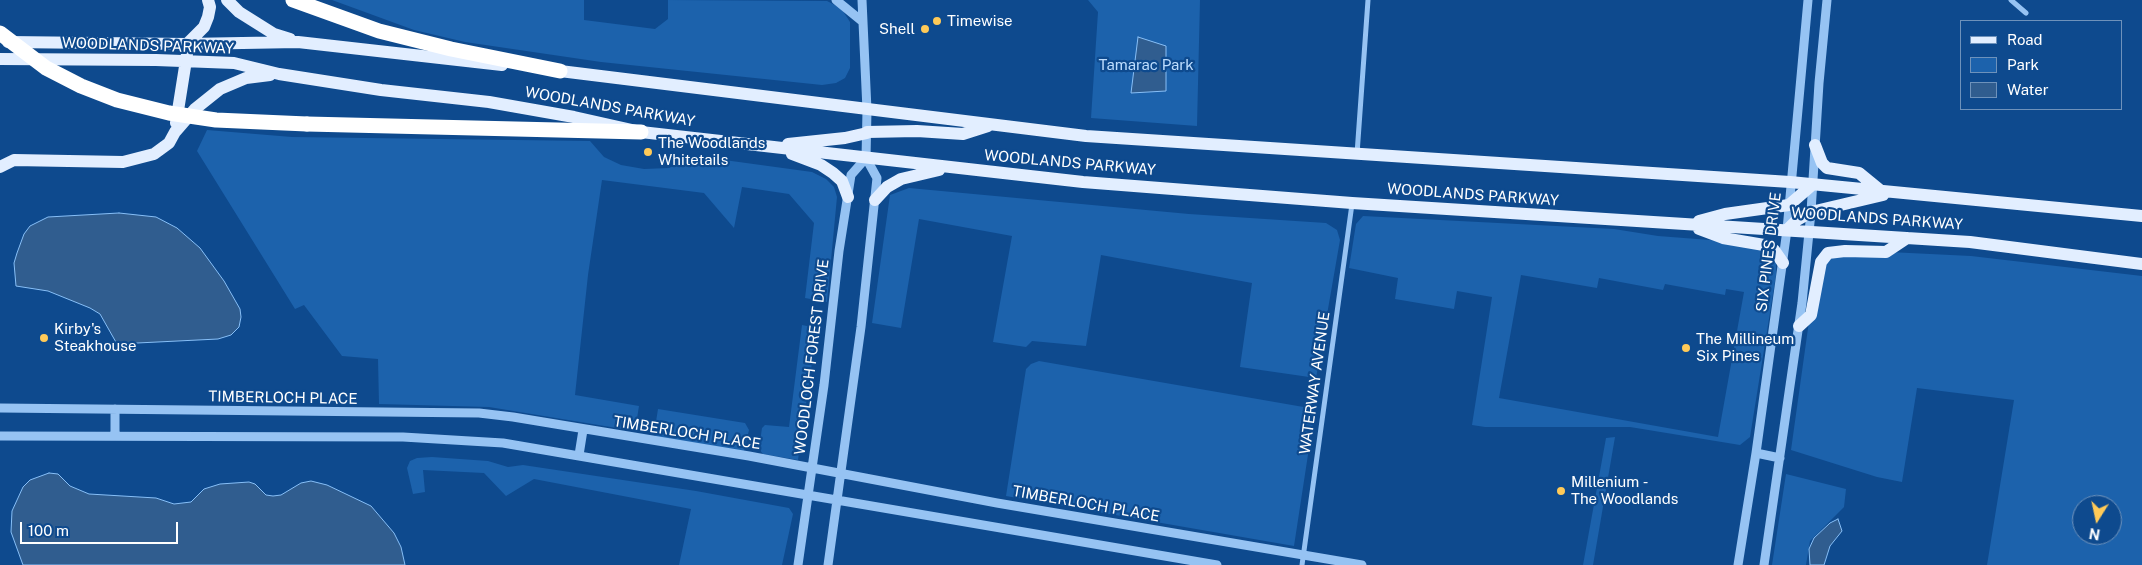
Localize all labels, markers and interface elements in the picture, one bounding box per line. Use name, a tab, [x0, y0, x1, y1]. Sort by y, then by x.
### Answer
place label: Timewise	[947, 12, 1013, 30]
marker: Timewise	[931, 15, 943, 27]
place label: Shell	[879, 20, 915, 38]
legend	[1960, 20, 2122, 110]
marker: Shell	[919, 23, 931, 35]
text: Road	[2007, 31, 2043, 48]
street label: WOODLANDS PARKWAY	[62, 34, 234, 58]
park label: Tamarac Park	[1098, 56, 1194, 74]
text: Park	[2007, 56, 2039, 73]
text: Water	[2007, 81, 2049, 98]
street label: WOODLANDS PARKWAY	[524, 83, 696, 131]
place label: The Woodlands Whitetails	[658, 134, 765, 169]
marker: The Woodlands Whitetails	[642, 146, 654, 158]
street label: WOODLANDS PARKWAY	[983, 147, 1157, 179]
street label: WOODLANDS PARKWAY	[1386, 180, 1560, 210]
street label: SIX PINES DRIVE	[1753, 191, 1785, 313]
street label: WOODLANDS PARKWAY	[1790, 204, 1964, 234]
street label: WOODLOCH FOREST DRIVE	[791, 258, 833, 456]
street label: WATERWAY AVENUE	[1296, 310, 1334, 456]
place label: Kirby's Steakhouse	[54, 320, 136, 355]
place label: The Millineum Six Pines	[1696, 330, 1794, 365]
marker: Kirby's Steakhouse	[38, 332, 50, 344]
marker: The Millineum Six Pines	[1680, 342, 1692, 354]
street label: TIMBERLOCH PLACE	[208, 388, 358, 408]
street label: TIMBERLOCH PLACE	[612, 412, 762, 454]
place label: Millenium - The Woodlands	[1571, 473, 1678, 508]
street label: TIMBERLOCH PLACE	[1011, 482, 1161, 526]
marker: Millenium - The Woodlands	[1555, 485, 1567, 497]
north arrow	[2072, 495, 2122, 545]
scale bar	[22, 512, 180, 544]
text: 100 m	[28, 522, 69, 539]
text: N	[2088, 525, 2101, 543]

